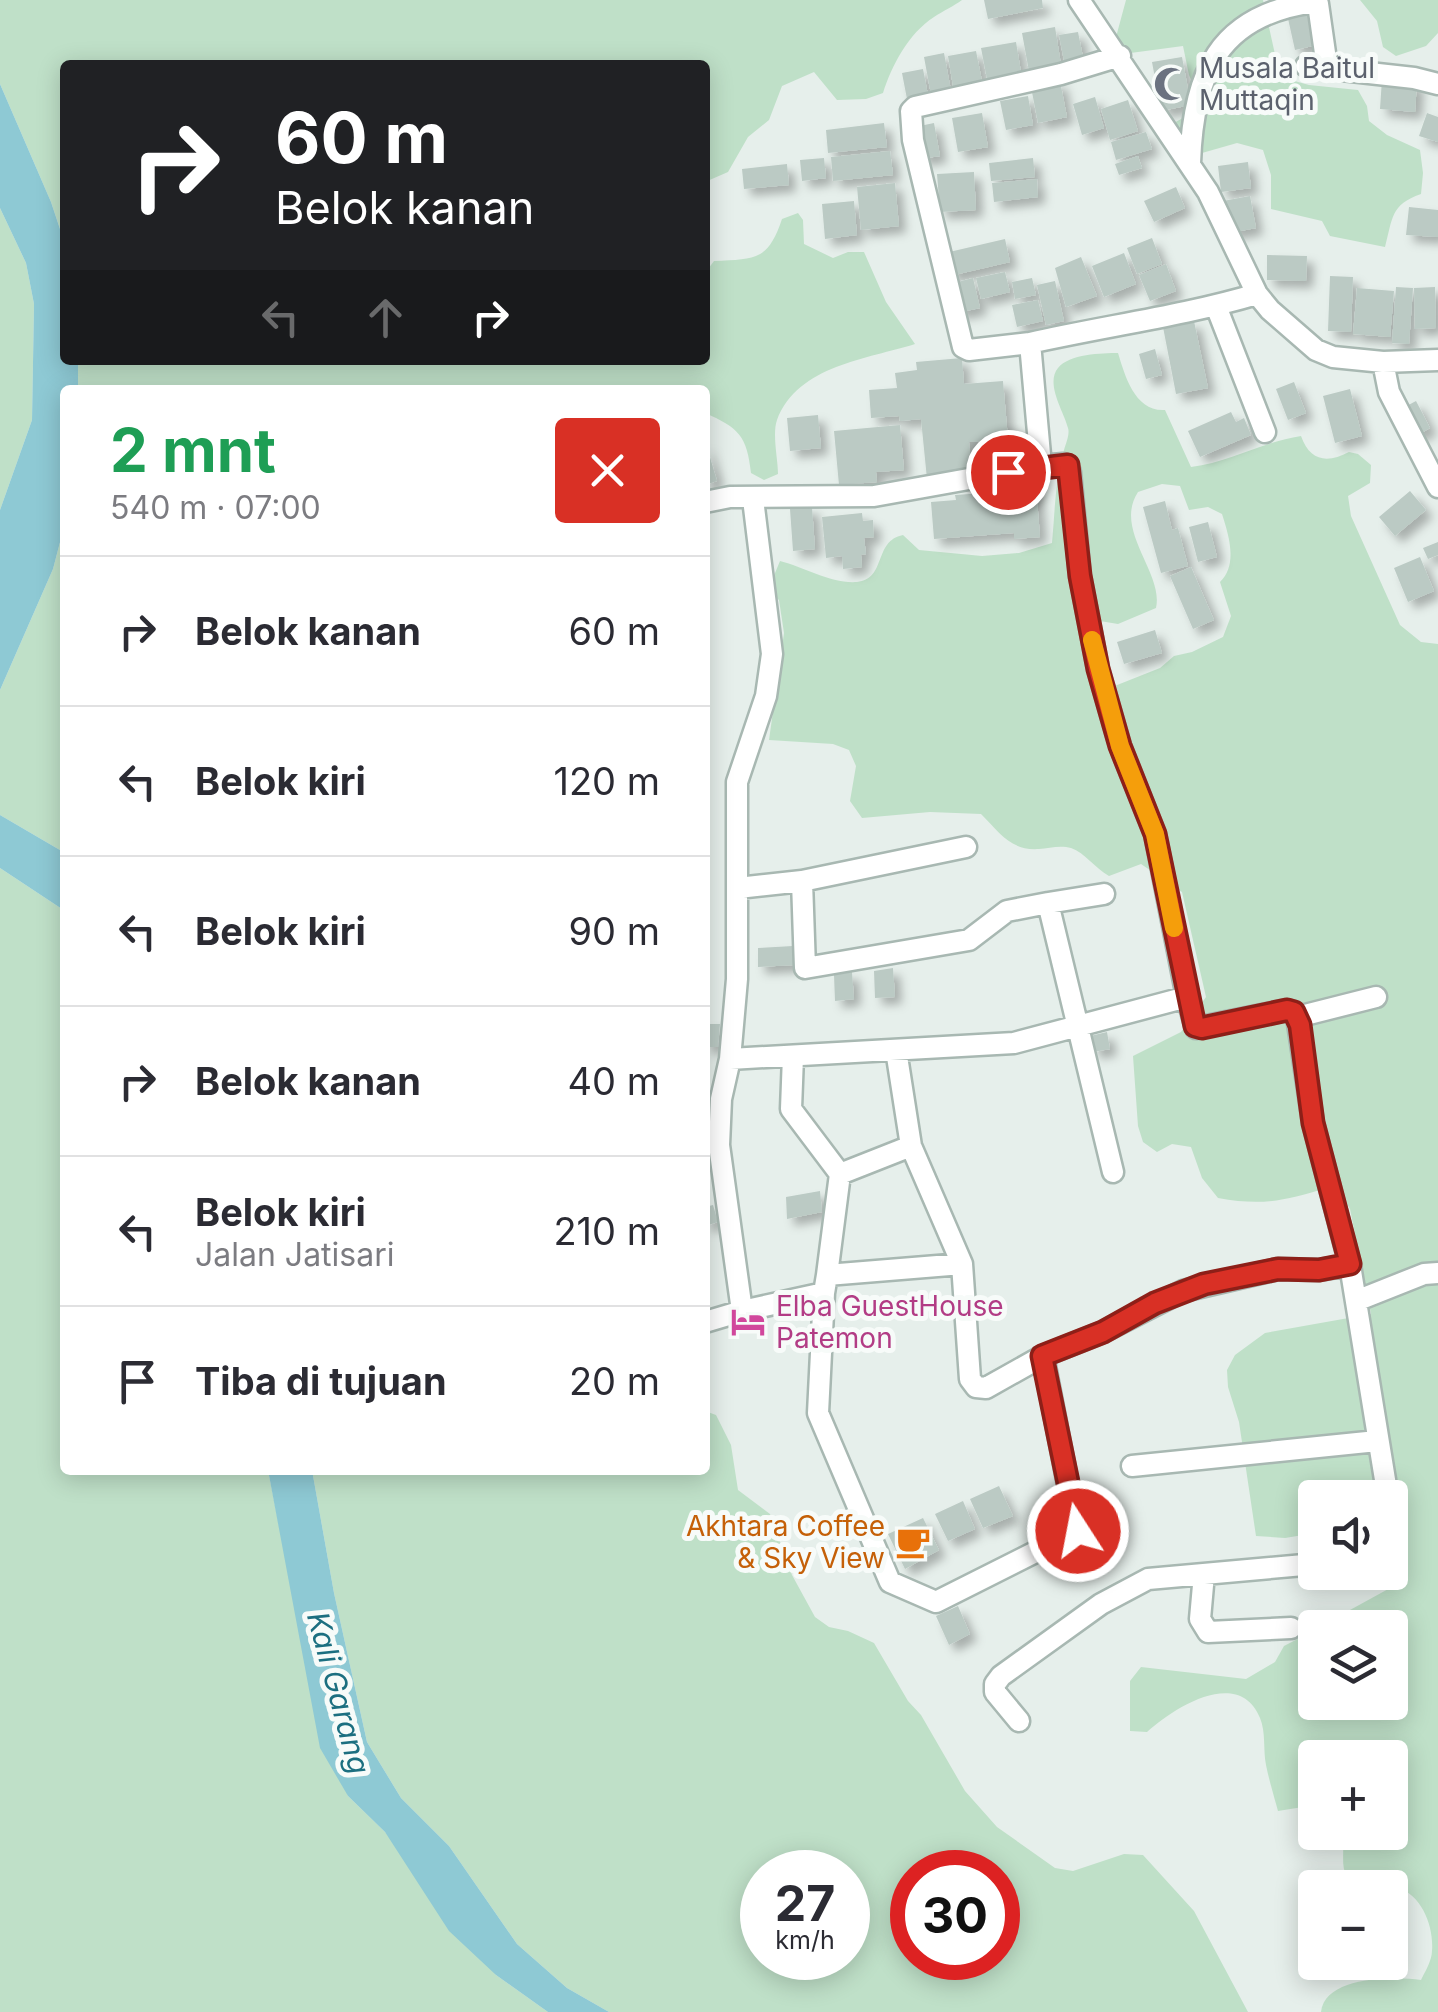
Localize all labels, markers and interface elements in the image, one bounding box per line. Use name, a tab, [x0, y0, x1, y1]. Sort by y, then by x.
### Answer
place label: Musala Baitul Muttaqin	[1199, 51, 1375, 117]
mosque icon: Musala Baitul Muttaqin	[1152, 65, 1190, 103]
text: 60 m	[275, 95, 448, 180]
icon: right	[110, 100, 240, 230]
text: Belok kanan	[275, 180, 534, 235]
icon: left	[253, 290, 308, 345]
icon: ahead	[358, 290, 413, 345]
icon: right	[463, 290, 518, 345]
text: 2 mnt	[110, 414, 276, 486]
button: close	[555, 418, 660, 523]
pin	[966, 430, 1051, 515]
icon: arrive	[981, 445, 1036, 500]
text: 540 m · 07:00	[110, 488, 321, 527]
icon: right	[110, 604, 165, 659]
text: Belok kanan	[195, 608, 421, 654]
text: 60 m	[568, 608, 660, 654]
icon: left	[110, 754, 165, 809]
text: Belok kiri	[195, 758, 366, 804]
text: 120 m	[553, 758, 660, 804]
icon: left	[110, 904, 165, 959]
text: Belok kiri	[195, 908, 366, 954]
text: 90 m	[568, 908, 660, 954]
icon: right	[110, 1054, 165, 1109]
text: Belok kanan	[195, 1058, 421, 1104]
text: 40 m	[568, 1058, 660, 1104]
text: Belok kiri	[195, 1189, 366, 1235]
icon: left	[110, 1204, 165, 1259]
text: 210 m	[553, 1208, 660, 1254]
text: Jalan Jatisari	[195, 1235, 394, 1274]
place label: Elba GuestHouse Patemon	[776, 1289, 1004, 1355]
hotel icon: Elba GuestHouse Patemon	[729, 1303, 767, 1341]
icon: arrive	[110, 1354, 165, 1409]
text: Tiba di tujuan	[195, 1358, 447, 1404]
text: 20 m	[569, 1358, 660, 1404]
position arrow	[1026, 1479, 1130, 1583]
map controls	[1298, 1480, 1408, 1980]
button: sound	[1298, 1480, 1408, 1590]
place label: Akhtara Coffee & Sky View	[686, 1509, 885, 1575]
cafe icon: Akhtara Coffee & Sky View	[894, 1523, 932, 1561]
water label: Kali Garang	[300, 1608, 378, 1778]
button: layers	[1298, 1610, 1408, 1720]
button: +	[1298, 1740, 1408, 1850]
speed limit sign: 30	[890, 1850, 1020, 1980]
button: −	[1298, 1870, 1408, 1980]
text: 27	[775, 1873, 835, 1933]
text: km/h	[775, 1925, 835, 1955]

